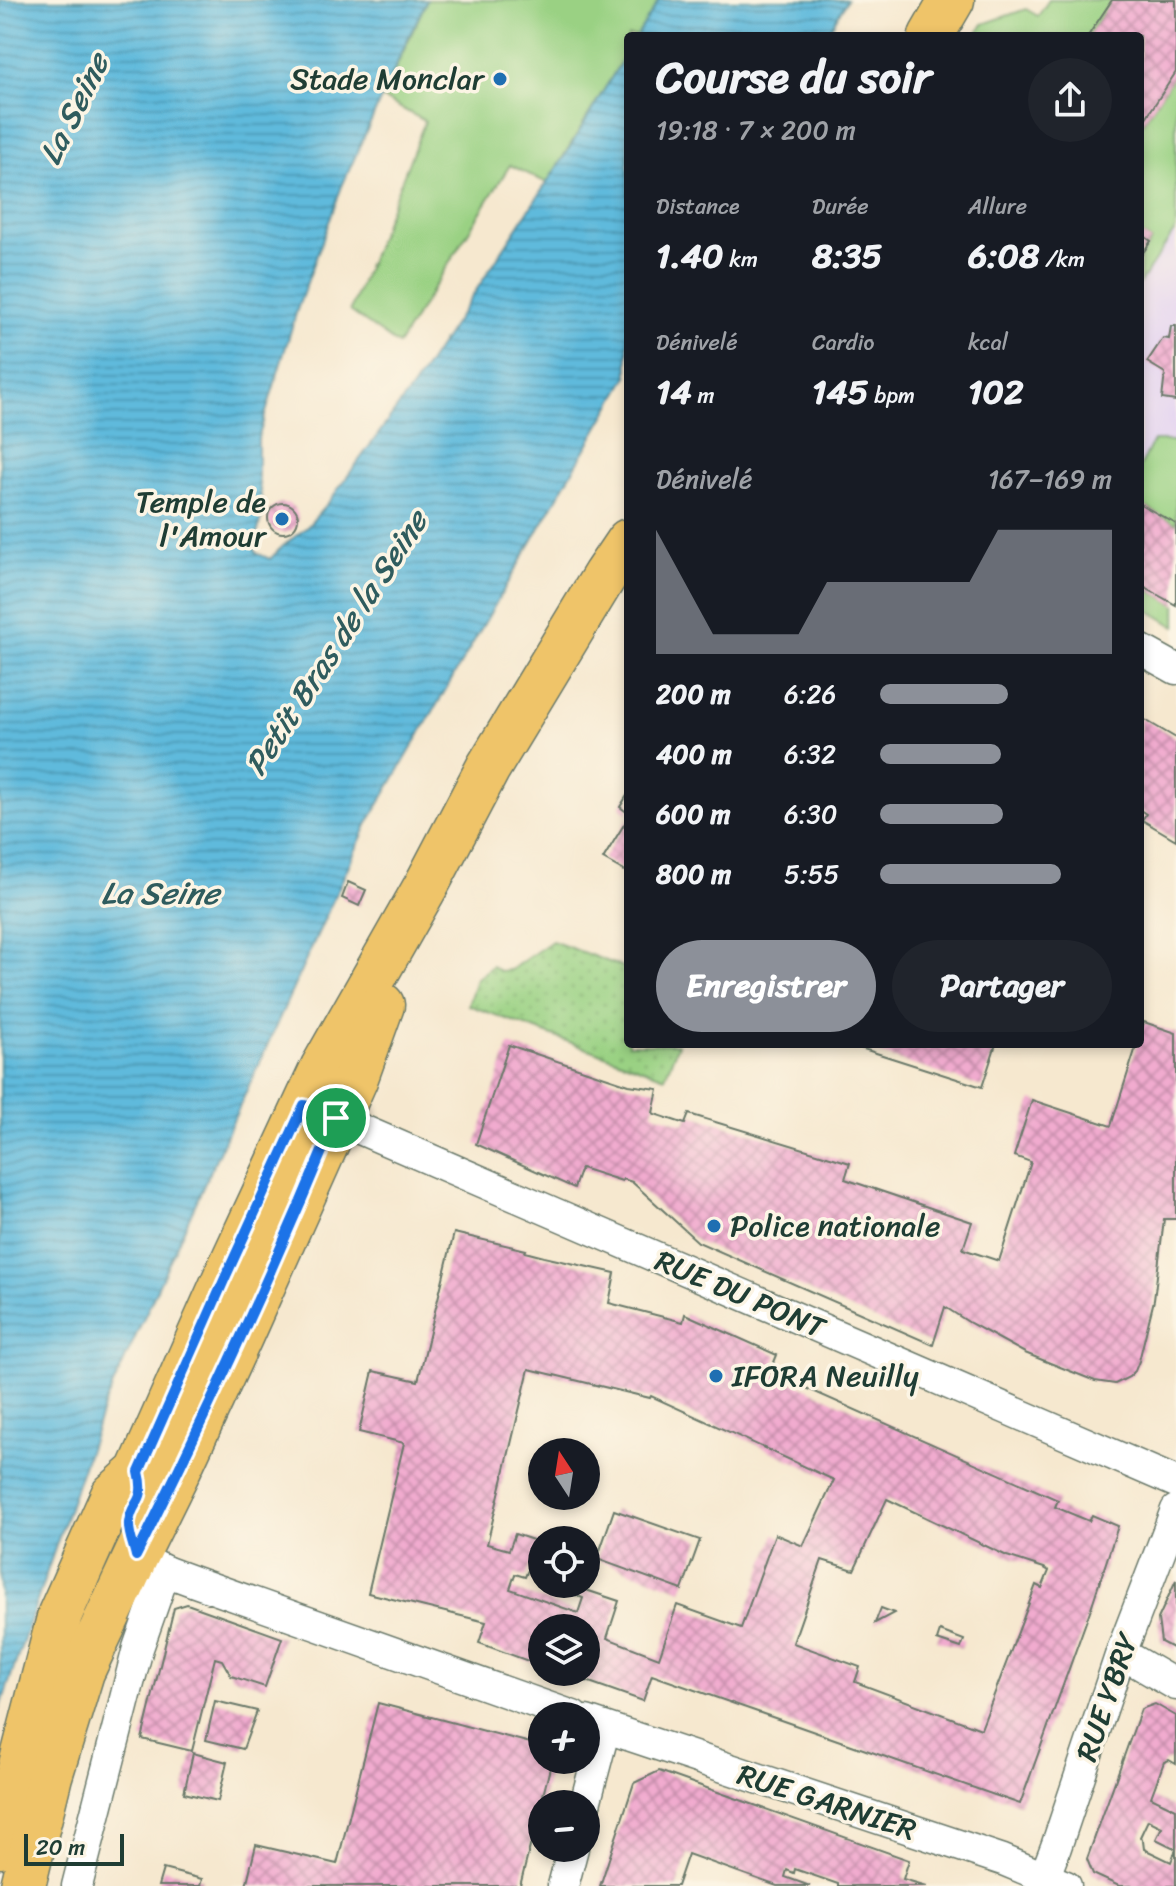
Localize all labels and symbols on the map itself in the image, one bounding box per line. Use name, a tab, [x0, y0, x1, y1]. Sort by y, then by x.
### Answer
water label: La Seine	[22, 40, 127, 175]
place label: Stade Monclar	[290, 52, 486, 106]
marker: Stade Monclar	[491, 70, 509, 88]
place label: Temple de l'Amour	[136, 475, 268, 563]
water label: Petit Bras de la Seine	[229, 496, 445, 787]
marker: Temple de l'Amour	[273, 510, 291, 528]
water label: La Seine	[101, 865, 223, 922]
pin	[302, 1084, 370, 1152]
place label: Police nationale	[730, 1199, 940, 1253]
marker: Police nationale	[705, 1217, 723, 1235]
street label: RUE DU PONT	[646, 1234, 836, 1355]
place label: IFORA Neuilly	[731, 1349, 919, 1403]
marker: IFORA Neuilly	[707, 1367, 725, 1385]
north arrow	[528, 1438, 600, 1510]
street label: RUE YBRY	[1060, 1624, 1155, 1769]
street label: RUE GARNIER	[730, 1748, 924, 1856]
scale bar	[24, 1830, 124, 1866]

